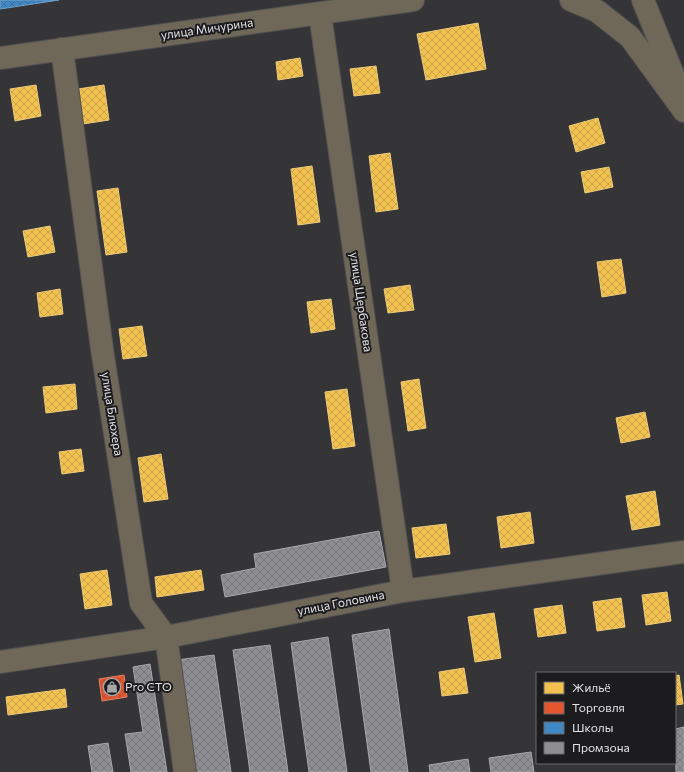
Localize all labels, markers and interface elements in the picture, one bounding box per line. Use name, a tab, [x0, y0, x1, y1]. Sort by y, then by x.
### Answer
street label: улица Мичурина	[160, 15, 254, 41]
street label: улица Щербакова	[348, 251, 376, 353]
street label: улица Блюхера	[99, 371, 127, 457]
street label: улица Головина	[296, 587, 386, 617]
legend	[536, 672, 676, 764]
shop icon: Pro СТО	[102, 677, 122, 697]
place label: Pro СТО	[125, 679, 172, 693]
text: Жильё	[572, 680, 611, 694]
text: Торговля	[572, 700, 625, 714]
text: Школы	[572, 720, 613, 734]
text: Промзона	[572, 740, 630, 754]

